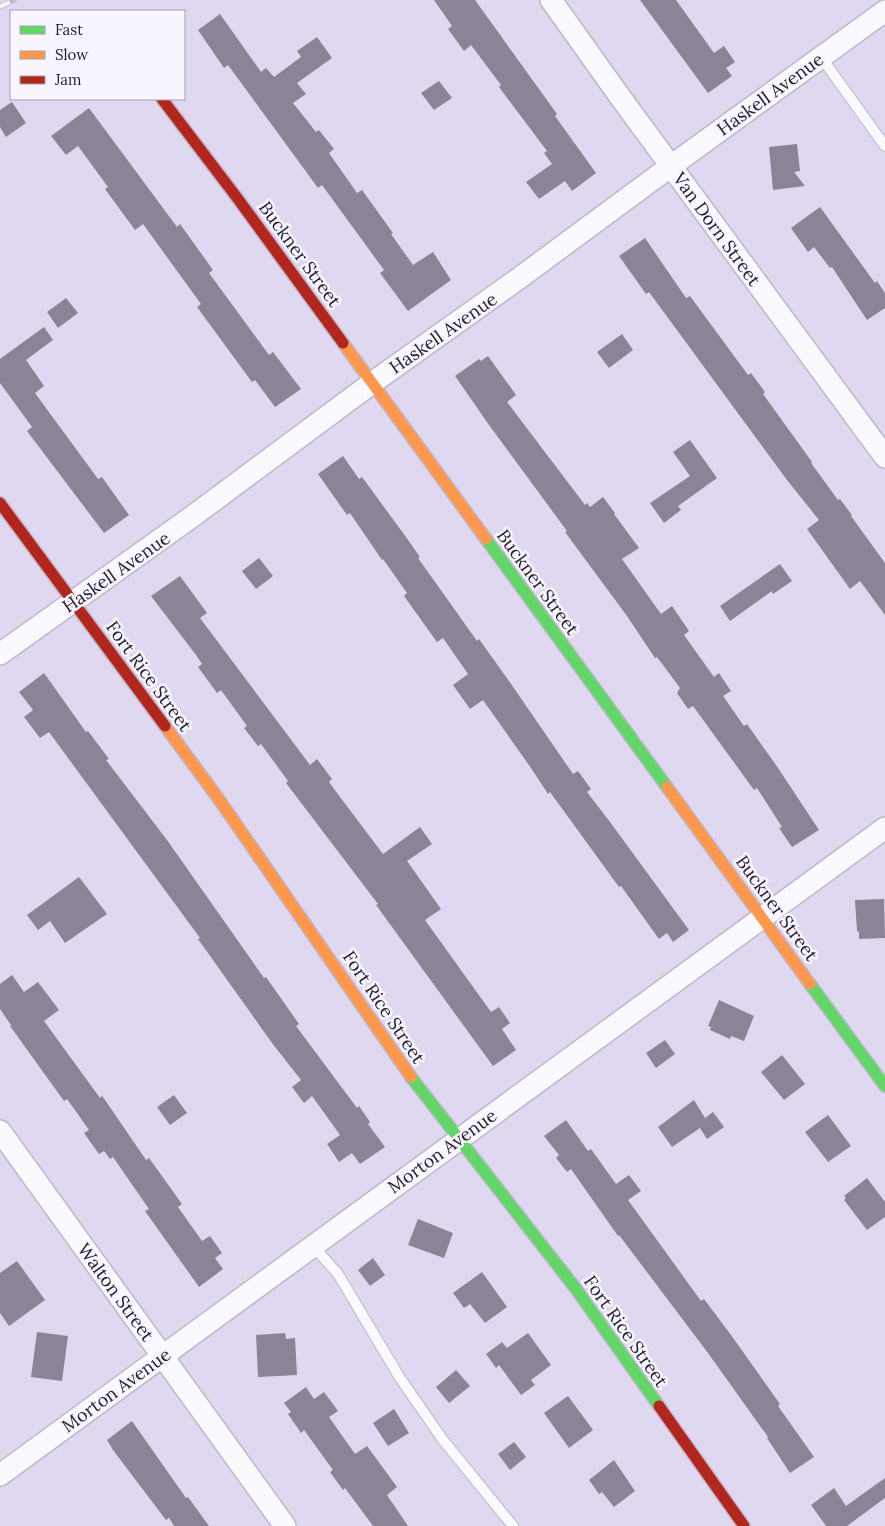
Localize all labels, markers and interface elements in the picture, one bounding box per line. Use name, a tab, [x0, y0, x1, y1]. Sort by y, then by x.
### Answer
legend	[10, 10, 185, 100]
text: Fast	[55, 20, 83, 39]
text: Slow	[55, 45, 88, 64]
street label: Haskell Avenue	[712, 47, 828, 140]
text: Jam	[54, 70, 82, 89]
street label: Van Dorn Street	[668, 167, 766, 290]
street label: Buckner Street	[254, 197, 346, 311]
street label: Haskell Avenue	[385, 287, 502, 379]
street label: Buckner Street	[492, 525, 584, 639]
street label: Haskell Avenue	[58, 526, 175, 618]
street label: Fort Rice Street	[101, 616, 197, 736]
street label: Buckner Street	[731, 851, 823, 965]
street label: Fort Rice Street	[338, 946, 430, 1068]
street label: Morton Avenue	[383, 1104, 501, 1198]
street label: Walton Street	[73, 1238, 159, 1346]
street label: Fort Rice Street	[579, 1271, 673, 1391]
street label: Morton Avenue	[57, 1343, 175, 1437]

